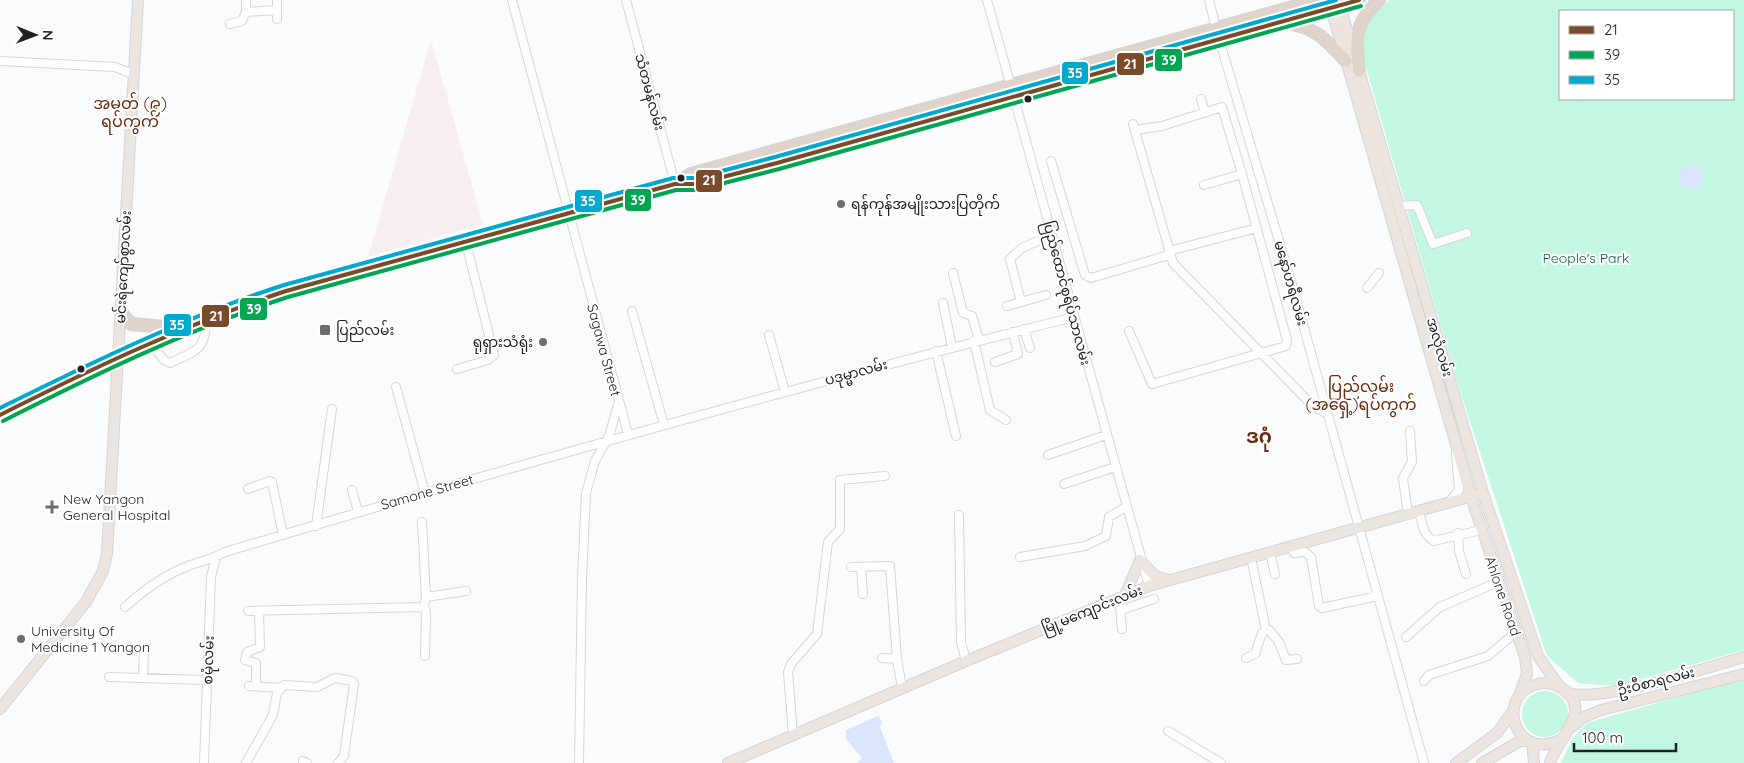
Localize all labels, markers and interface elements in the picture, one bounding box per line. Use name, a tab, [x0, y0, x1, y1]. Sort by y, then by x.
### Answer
north arrow	[10, 10, 60, 60]
legend	[1559, 10, 1734, 100]
text: 21	[1604, 20, 1618, 39]
text: N	[39, 30, 57, 41]
text: 39	[1604, 45, 1620, 64]
line badge: 39	[1154, 48, 1183, 72]
street label: သံတမန်လမ်း	[628, 51, 670, 133]
text: 39	[1161, 51, 1177, 69]
line badge: 21	[1116, 52, 1145, 76]
text: 21	[1123, 55, 1137, 73]
line badge: 35	[1061, 61, 1089, 85]
text: 35	[1067, 64, 1083, 82]
text: 35	[1604, 70, 1620, 89]
district label: အမှတ် (၉) ရပ်ကွက်	[93, 92, 167, 135]
unlabelled marker	[1023, 94, 1033, 104]
line badge: 21	[695, 169, 723, 193]
text: 21	[702, 171, 716, 189]
unlabelled marker	[676, 173, 686, 183]
line badge: 39	[624, 188, 652, 212]
line badge: 35	[574, 189, 603, 213]
text: 39	[630, 191, 646, 209]
text: 35	[580, 192, 596, 210]
place label: ရန်ကုန်အမျိုးသားပြတိုက်	[851, 194, 1000, 216]
marker: ရန်ကုန်အမျိုးသားပြတိုက်	[835, 198, 847, 210]
street label: မင်းရဲကျော်စွာလမ်း	[110, 210, 138, 324]
street label: ပြည်ထောင်စုရိပ်သာလမ်း	[1036, 219, 1096, 368]
street label: မနော်ဟရီလမ်း	[1267, 238, 1313, 329]
park label: People's Park	[1543, 249, 1629, 267]
line badge: 39	[239, 297, 268, 321]
text: 39	[246, 300, 262, 318]
street label: Sagawa Street	[583, 302, 625, 398]
line badge: 21	[201, 304, 230, 328]
text: 21	[209, 307, 223, 325]
line badge: 35	[163, 313, 192, 337]
street label: အလုံလမ်း	[1420, 315, 1458, 380]
text: 35	[169, 316, 185, 334]
place label: ပြည်လမ်း	[336, 320, 394, 342]
marker: ပြည်လမ်း	[318, 323, 332, 337]
place label: ရုရှားသံရုံး	[473, 333, 533, 354]
marker: ရုရှားသံရုံး	[537, 336, 549, 348]
street label: ပဒုမ္မာလမ်း	[822, 354, 890, 392]
unlabelled marker	[76, 364, 86, 374]
district label: ပြည်လမ်း (အရှေ့)ရပ်ကွက်	[1306, 375, 1416, 419]
district label: ဒဂုံ	[1246, 424, 1272, 452]
street label: Samone Street	[379, 470, 476, 514]
place label: New Yangon General Hospital	[63, 490, 170, 524]
marker: New Yangon General Hospital	[45, 500, 59, 514]
street label: Ahlone Road	[1481, 554, 1525, 638]
street label: မြို့မကျောင်းလမ်း	[1039, 580, 1146, 640]
place label: University Of Medicine 1 Yangon	[31, 622, 150, 656]
marker: University Of Medicine 1 Yangon	[15, 633, 27, 645]
street label: စမုံလမ်း	[197, 635, 221, 685]
street label: ဦးဝီစာရလမ်း	[1615, 662, 1697, 702]
scale bar	[1574, 720, 1676, 752]
text: 100 m	[1582, 728, 1623, 747]

